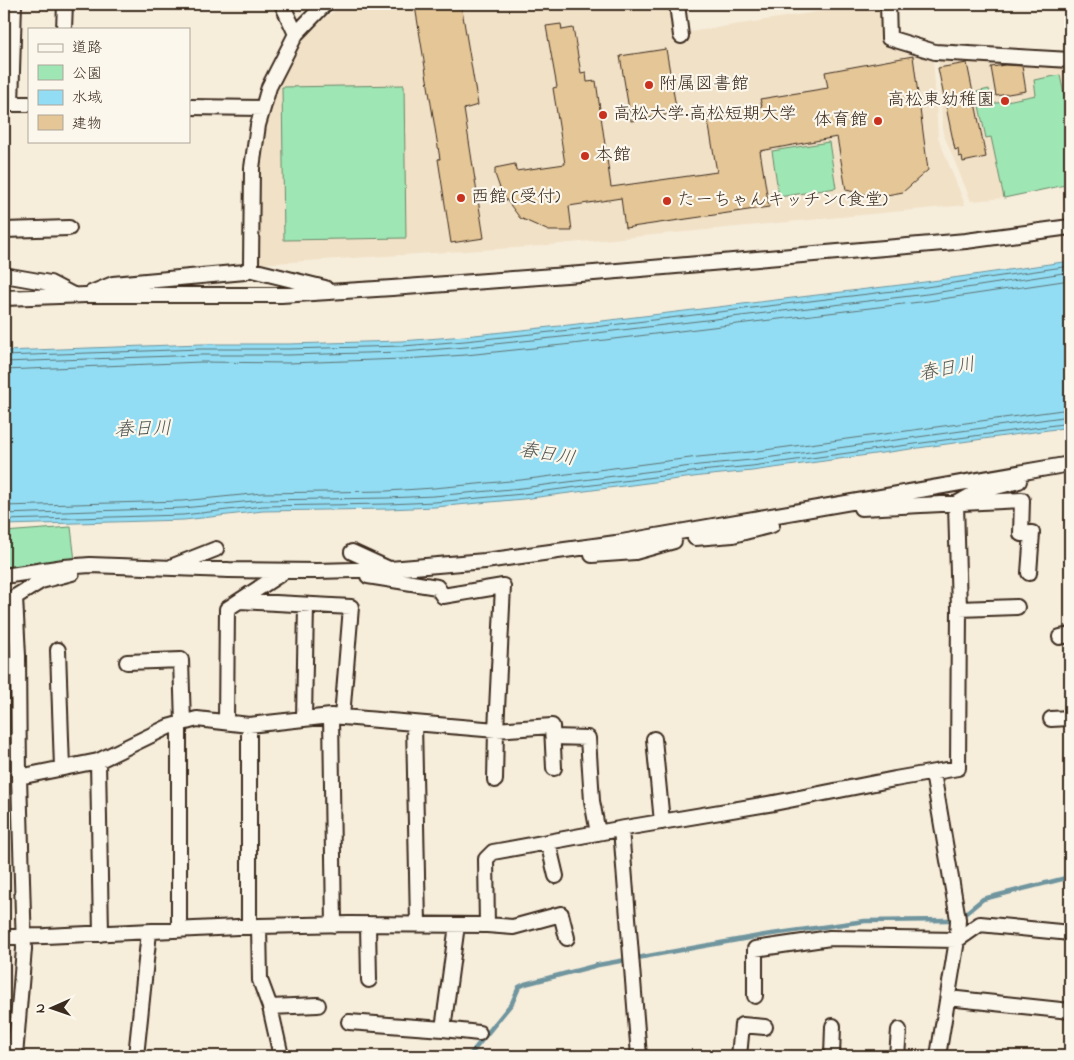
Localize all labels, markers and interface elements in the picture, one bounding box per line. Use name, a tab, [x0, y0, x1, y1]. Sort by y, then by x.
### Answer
legend	[28, 28, 190, 142]
text: 道路	[72, 37, 102, 59]
text: 公園	[72, 63, 102, 85]
place label: 附属図書館	[659, 72, 749, 98]
marker: 附属図書館	[643, 79, 655, 91]
text: 水域	[72, 87, 102, 109]
place label: 高松東幼稚園	[887, 88, 995, 114]
marker: 高松東幼稚園	[999, 95, 1011, 107]
place label: 高松大学·高松短期大学	[613, 102, 797, 128]
place label: 体育館	[814, 108, 868, 134]
marker: 高松大学·高松短期大学	[597, 109, 609, 121]
text: 建物	[72, 113, 102, 135]
marker: 体育館	[872, 115, 884, 127]
place label: 本館	[595, 143, 631, 169]
marker: 本館	[579, 150, 591, 162]
place label: 西館 (受付)	[471, 185, 560, 211]
place label: たーちゃんキッチン(食堂)	[677, 188, 888, 214]
marker: 西館 (受付)	[455, 192, 467, 204]
marker: たーちゃんキッチン(食堂)	[661, 195, 673, 207]
water label: 春日川	[917, 352, 977, 388]
water label: 春日川	[114, 416, 172, 444]
water label: 春日川	[517, 437, 577, 473]
north arrow	[28, 982, 78, 1032]
text: N	[30, 1003, 51, 1013]

